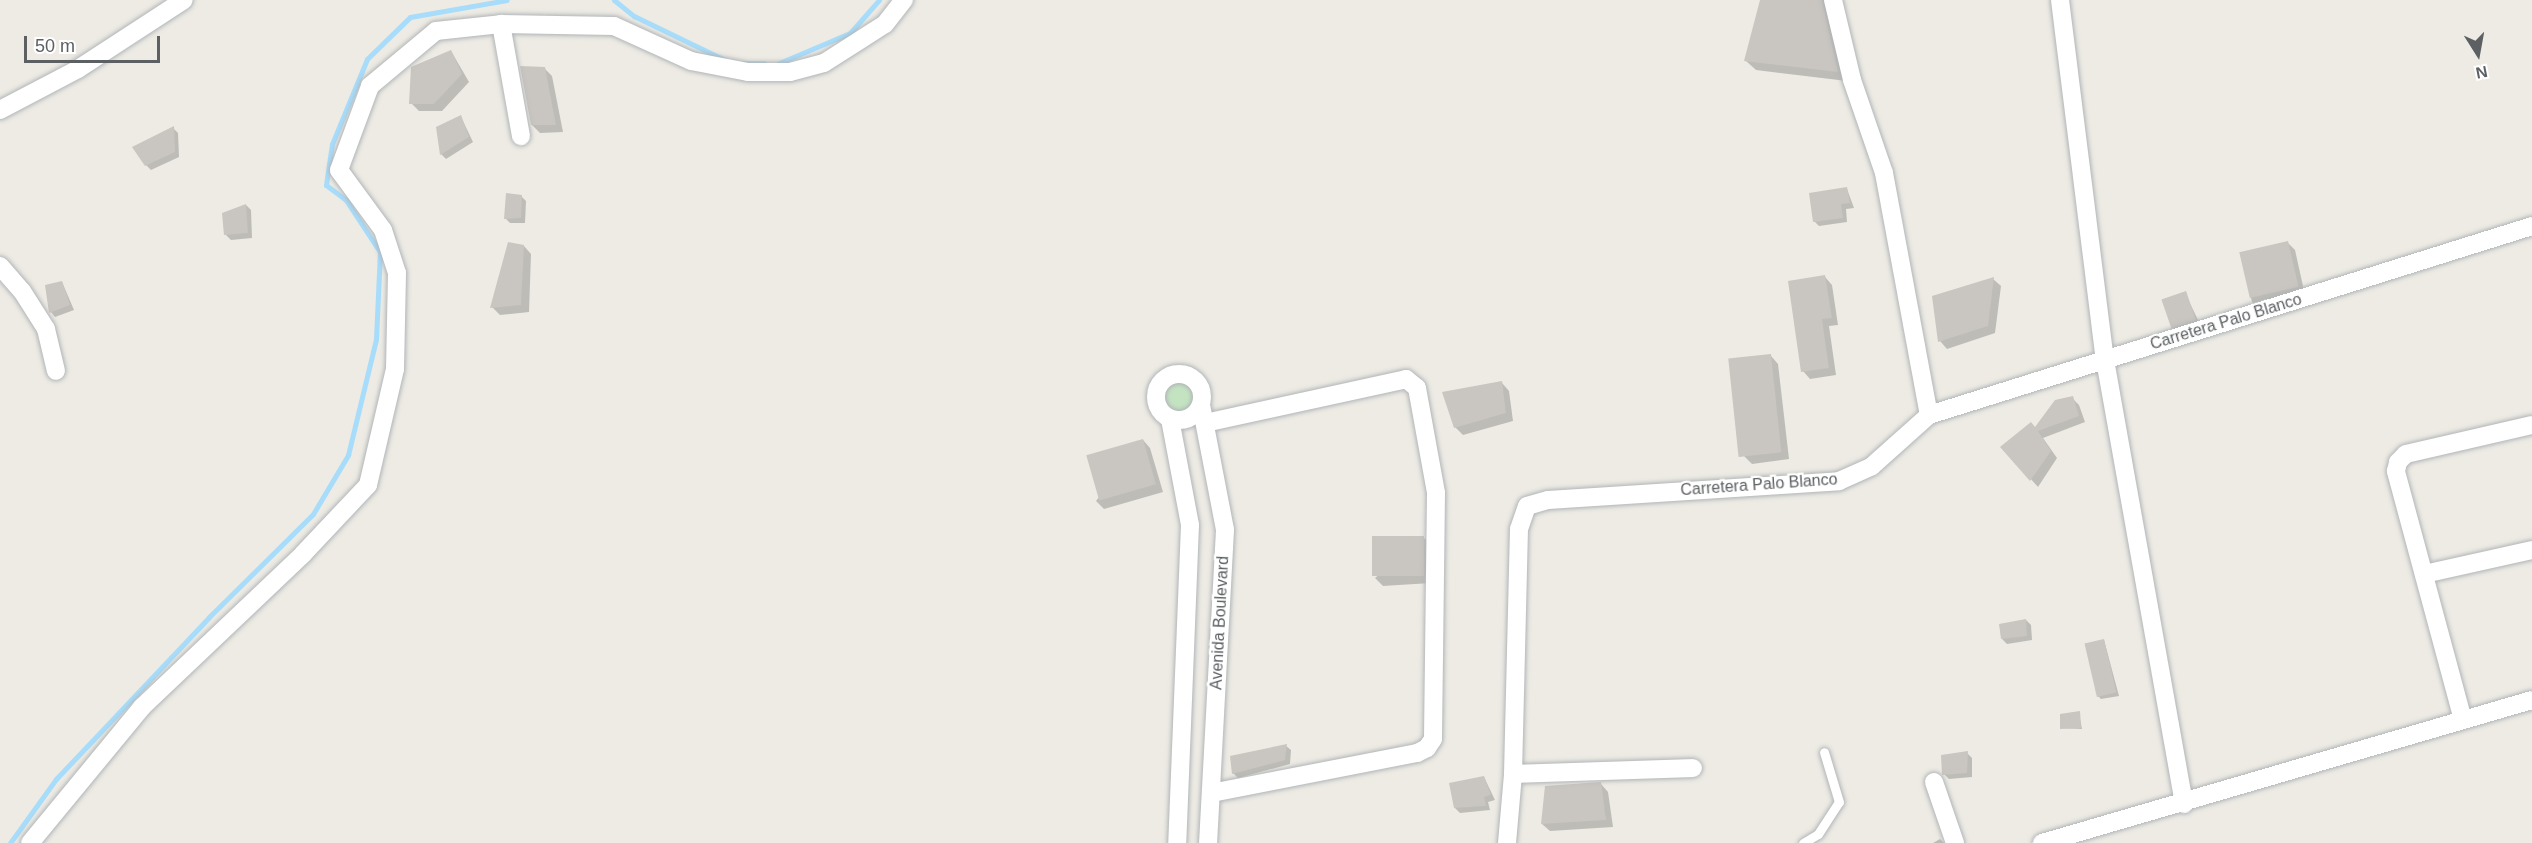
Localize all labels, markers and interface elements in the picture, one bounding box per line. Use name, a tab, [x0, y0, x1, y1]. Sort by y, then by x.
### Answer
scale bar	[27, 24, 164, 62]
north arrow	[2448, 24, 2508, 84]
text: 50 m	[35, 36, 75, 56]
text: N	[2474, 63, 2489, 82]
street label: Carretera Palo Blanco	[2148, 290, 2304, 354]
street label: Carretera Palo Blanco	[1680, 470, 1838, 500]
street label: Avenida Boulevard	[1207, 556, 1233, 690]

